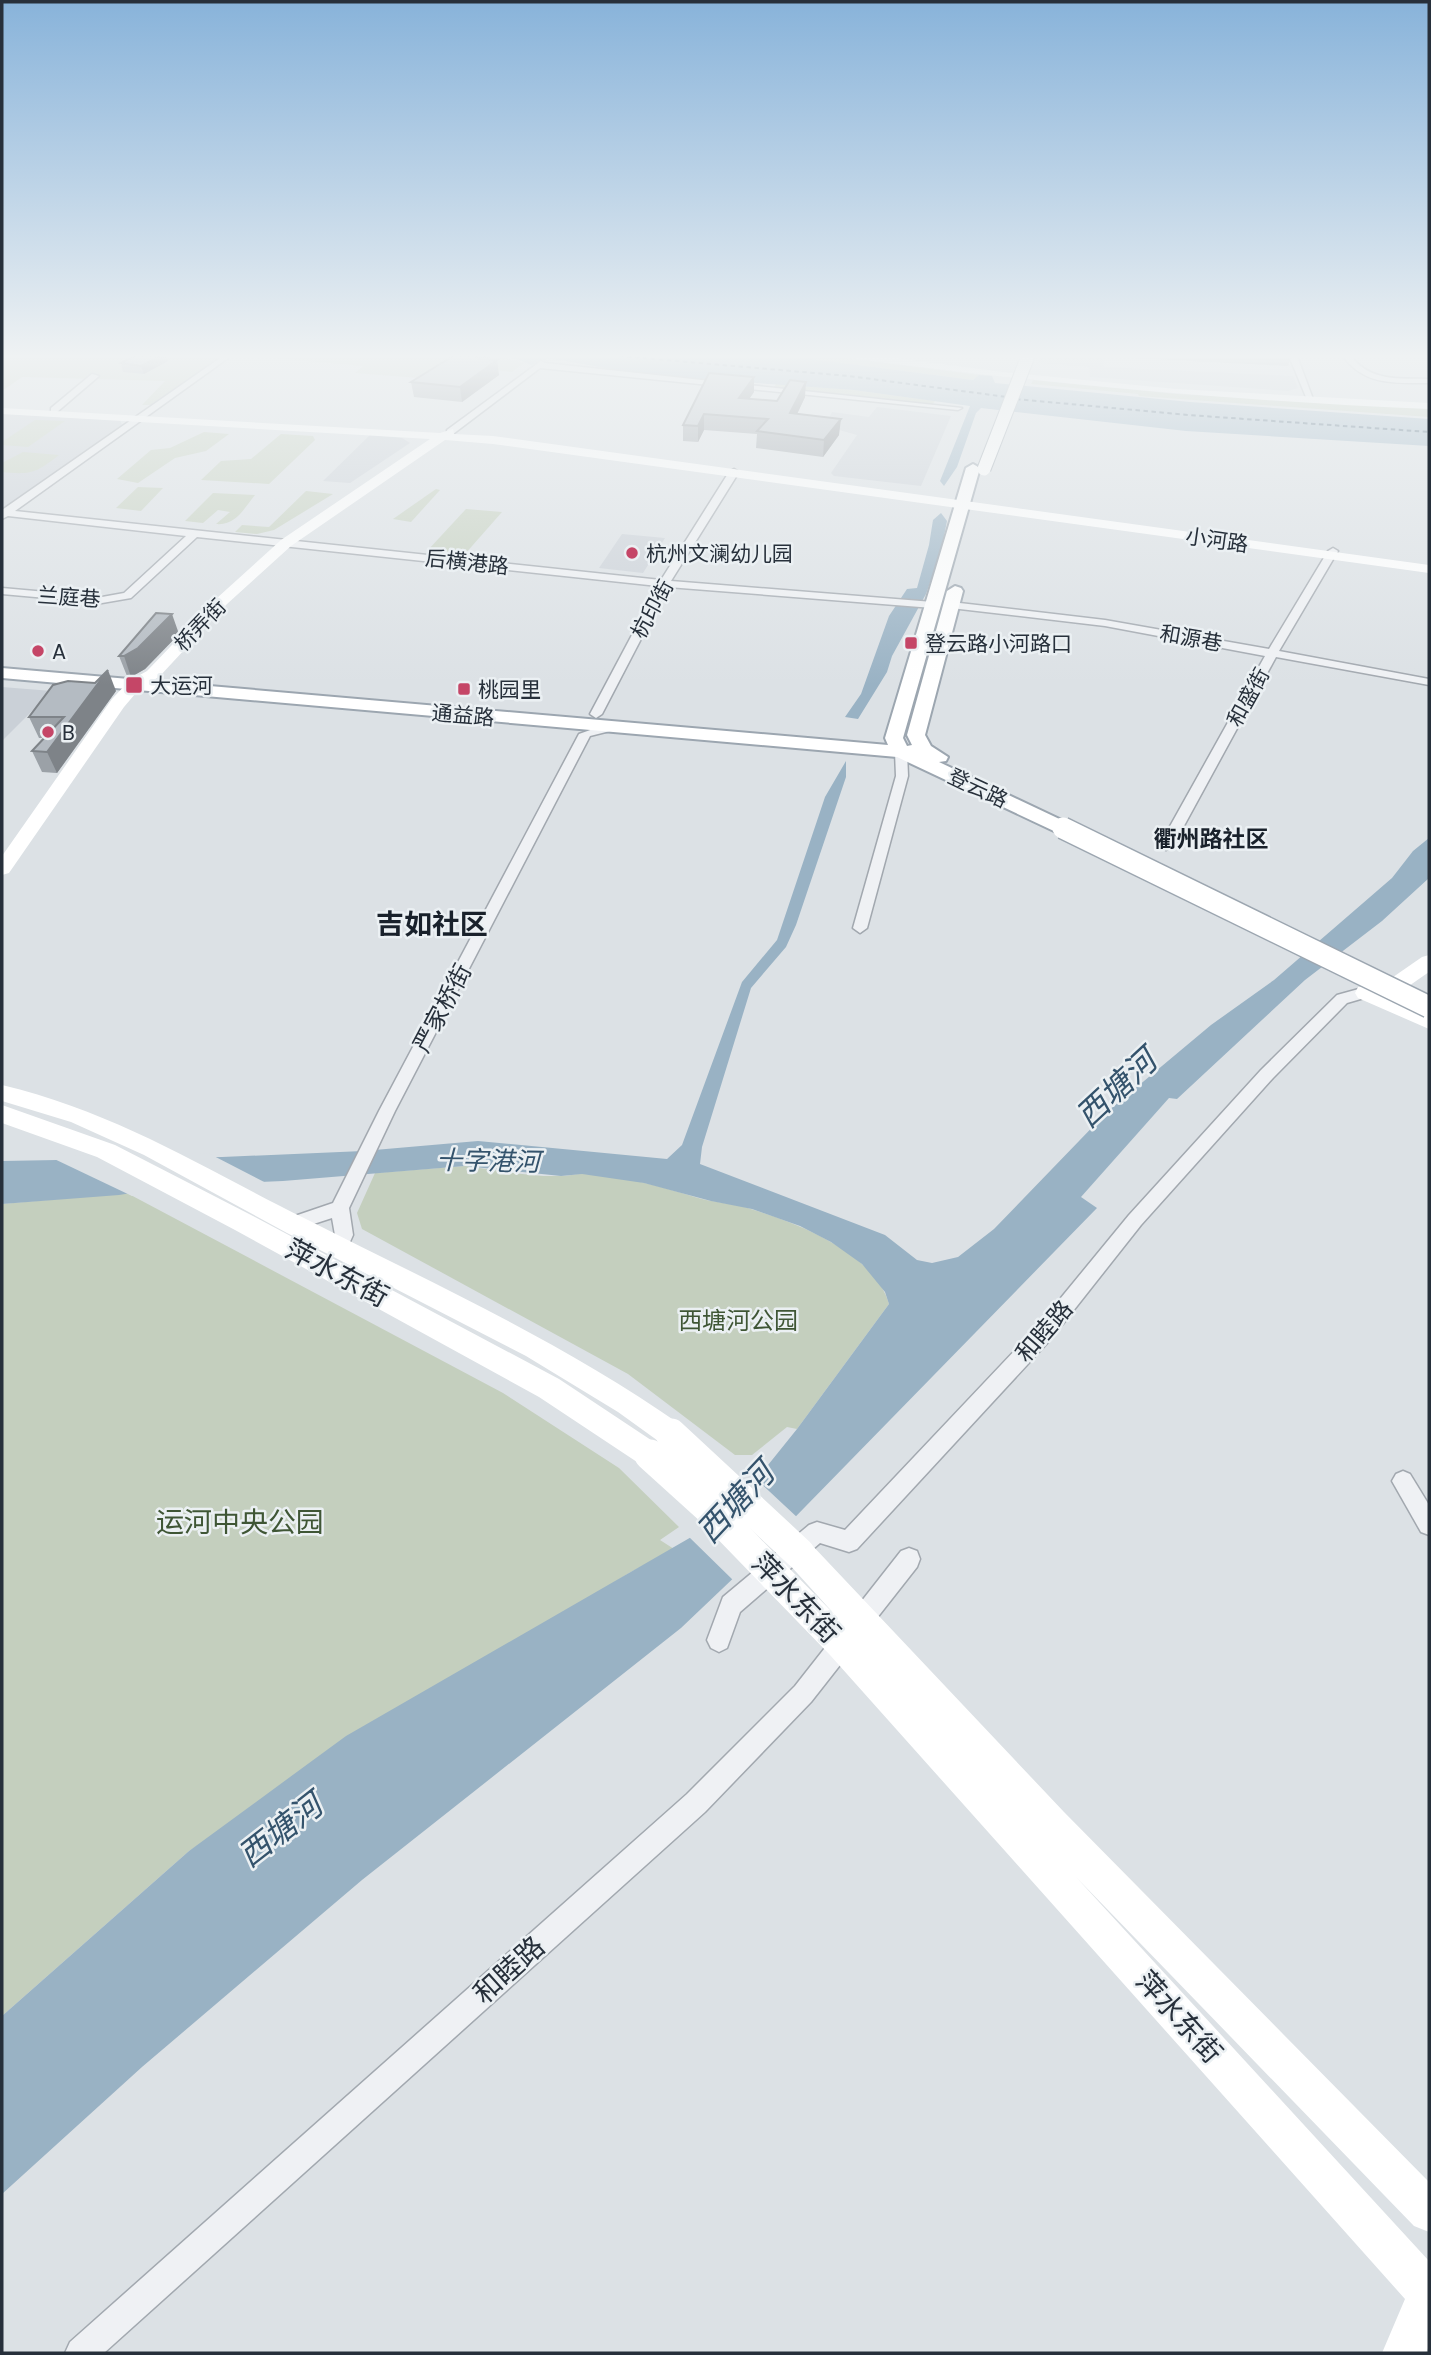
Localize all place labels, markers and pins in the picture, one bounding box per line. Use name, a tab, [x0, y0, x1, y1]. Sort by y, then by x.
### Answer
place label: 杭州文澜幼儿园	[646, 539, 793, 568]
marker: 杭州文澜幼儿园	[624, 545, 640, 561]
place label: 登云路小河路口	[925, 629, 1072, 658]
marker: 登云路小河路口	[903, 635, 919, 651]
place label: A	[52, 637, 66, 666]
marker: A	[30, 643, 46, 659]
place label: 大运河	[150, 671, 213, 700]
marker: 大运河	[124, 675, 144, 695]
place label: 桃园里	[478, 675, 541, 704]
marker: 桃园里	[456, 681, 472, 697]
place label: B	[62, 718, 75, 747]
marker: B	[40, 724, 56, 740]

